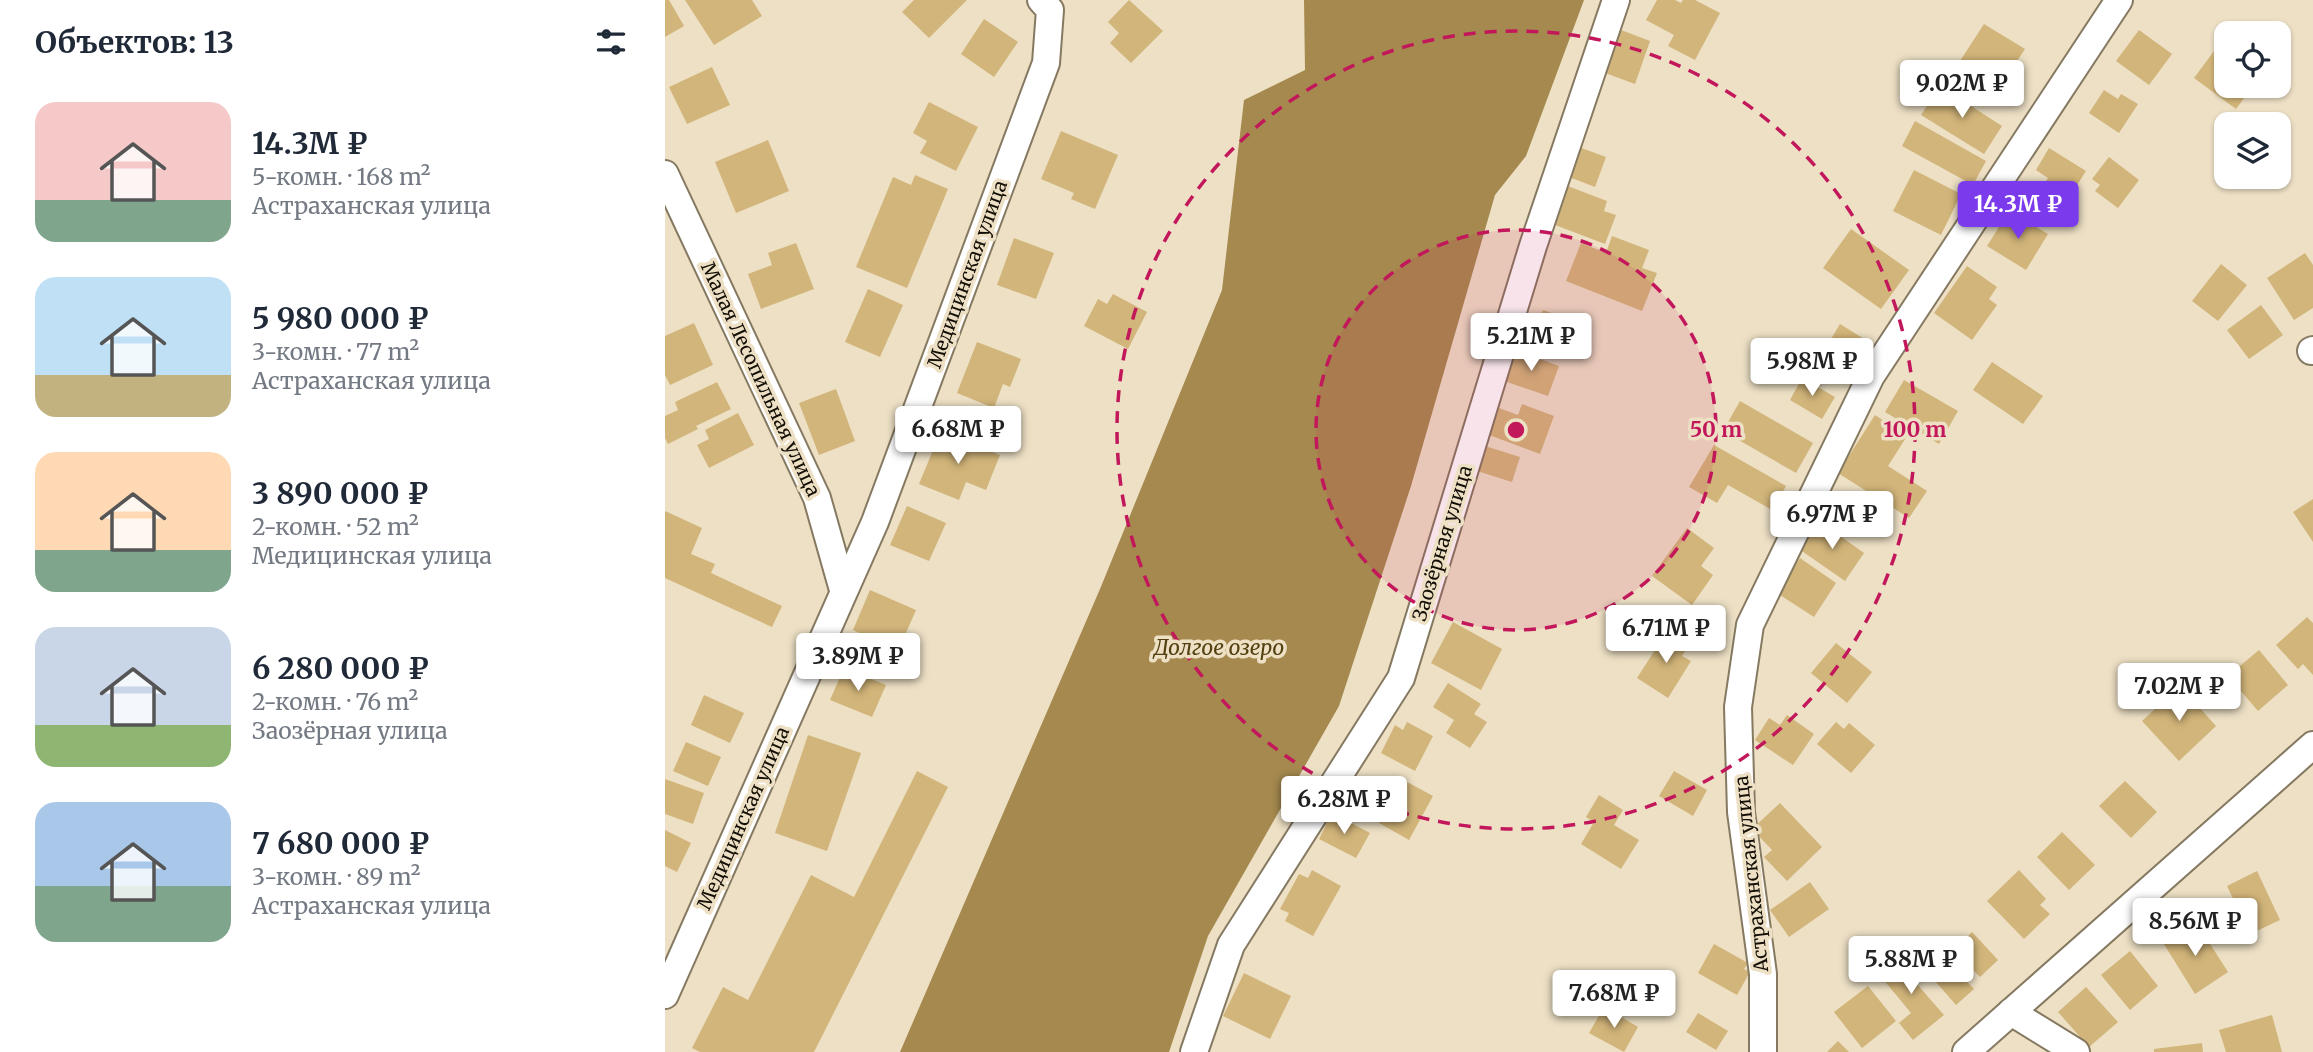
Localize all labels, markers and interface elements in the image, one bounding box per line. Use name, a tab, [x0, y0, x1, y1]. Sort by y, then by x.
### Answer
map controls	[2214, 21, 2291, 189]
button: locate	[2214, 21, 2291, 98]
text: Объектов: 13	[35, 23, 234, 61]
icon: filters	[592, 23, 630, 61]
pin: 9.02M ₽	[1897, 60, 2027, 120]
text: 9.02M ₽	[1916, 68, 2008, 97]
button: layers	[2214, 112, 2291, 189]
text: 14.3M ₽	[252, 124, 368, 162]
icon: home	[91, 130, 175, 214]
text: 5-комн. · 168 m²	[252, 162, 431, 191]
street label: Медицинская улица	[922, 177, 1012, 371]
pin: 14.3M ₽	[1953, 182, 2083, 241]
text: 14.3M ₽	[1974, 189, 2062, 218]
text: Астраханская улица	[252, 191, 491, 220]
street label: Малая Лесопильная улица	[696, 258, 826, 500]
text: 5 980 000 ₽	[252, 299, 429, 337]
icon: home	[91, 305, 175, 389]
pin: 5.21M ₽	[1466, 314, 1596, 373]
text: 5.21M ₽	[1487, 321, 1575, 350]
text: 3-комн. · 77 m²	[252, 337, 419, 366]
pin: 5.98M ₽	[1747, 338, 1877, 398]
text: 5.98M ₽	[1766, 346, 1858, 375]
text: Астраханская улица	[252, 366, 491, 395]
pin: 6.68M ₽	[893, 406, 1023, 466]
text: 6.68M ₽	[911, 414, 1005, 443]
text: 50 m	[1690, 416, 1742, 443]
text: 100 m	[1884, 416, 1946, 443]
centre of rings	[1504, 418, 1528, 442]
street label: Заозёрная улица	[1407, 462, 1477, 624]
text: 3 890 000 ₽	[252, 474, 428, 512]
icon: home	[91, 480, 175, 564]
pin: 6.97M ₽	[1767, 491, 1897, 551]
text: 6.97M ₽	[1786, 499, 1878, 528]
text: 2-комн. · 52 m²	[252, 512, 419, 541]
text: Медицинская улица	[252, 541, 492, 570]
pin: 6.71M ₽	[1601, 606, 1731, 665]
text: 6.71M ₽	[1622, 613, 1710, 642]
pin: 3.89M ₽	[793, 634, 923, 693]
water label: Долгое озеро	[1152, 634, 1284, 661]
text: 3.89M ₽	[812, 641, 904, 670]
text: 6 280 000 ₽	[252, 649, 429, 687]
icon: home	[91, 655, 175, 739]
pin: 7.02M ₽	[2114, 664, 2244, 723]
text: 7.02M ₽	[2134, 671, 2224, 700]
text: 2-комн. · 76 m²	[252, 687, 418, 716]
text: Заозёрная улица	[252, 716, 447, 745]
street label: Медицинская улица	[692, 723, 794, 913]
street label: Астраханская улица	[1729, 775, 1773, 974]
pin: 6.28M ₽	[1279, 776, 1409, 836]
text: 6.28M ₽	[1297, 784, 1391, 813]
text: 7 680 000 ₽	[252, 824, 429, 862]
icon: home	[91, 830, 175, 914]
text: 3-комн. · 89 m²	[252, 862, 420, 891]
text: Астраханская улица	[252, 891, 491, 920]
pin: 8.56M ₽	[2130, 898, 2260, 958]
text: 8.56M ₽	[2148, 906, 2242, 935]
pin: 5.88M ₽	[1846, 936, 1976, 996]
text: 5.88M ₽	[1865, 944, 1957, 973]
pin: 7.68M ₽	[1549, 970, 1679, 1030]
text: 7.68M ₽	[1569, 978, 1660, 1007]

